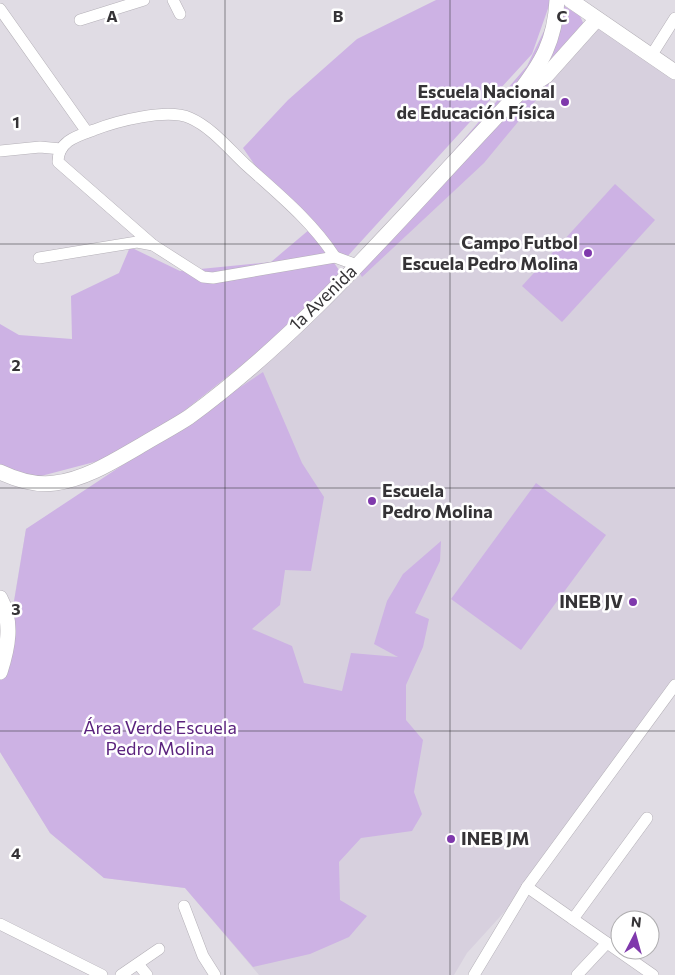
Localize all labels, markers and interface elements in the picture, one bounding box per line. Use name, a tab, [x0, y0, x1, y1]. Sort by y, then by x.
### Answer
text: A	[106, 6, 118, 25]
text: B	[333, 6, 344, 25]
text: C	[557, 6, 568, 25]
place label: Escuela Nacional de Educación Física	[396, 80, 555, 123]
marker: Escuela Nacional de Educación Física	[559, 96, 571, 108]
text: 1	[12, 112, 20, 131]
place label: Campo Futbol Escuela Pedro Molina	[402, 231, 578, 274]
marker: Campo Futbol Escuela Pedro Molina	[582, 247, 594, 259]
street label: 1a Avenida	[284, 260, 361, 335]
text: 2	[11, 355, 21, 374]
place label: Escuela Pedro Molina	[382, 479, 493, 522]
marker: Escuela Pedro Molina	[366, 495, 378, 507]
place label: INEB JV	[559, 590, 623, 612]
marker: INEB JV	[627, 596, 639, 608]
text: 3	[11, 599, 21, 618]
park label: Área Verde Escuela Pedro Molina	[83, 716, 237, 759]
place label: INEB JM	[461, 827, 529, 849]
marker: INEB JM	[445, 833, 457, 845]
text: 4	[11, 843, 21, 862]
north arrow	[610, 910, 660, 960]
text: N	[630, 913, 643, 931]

